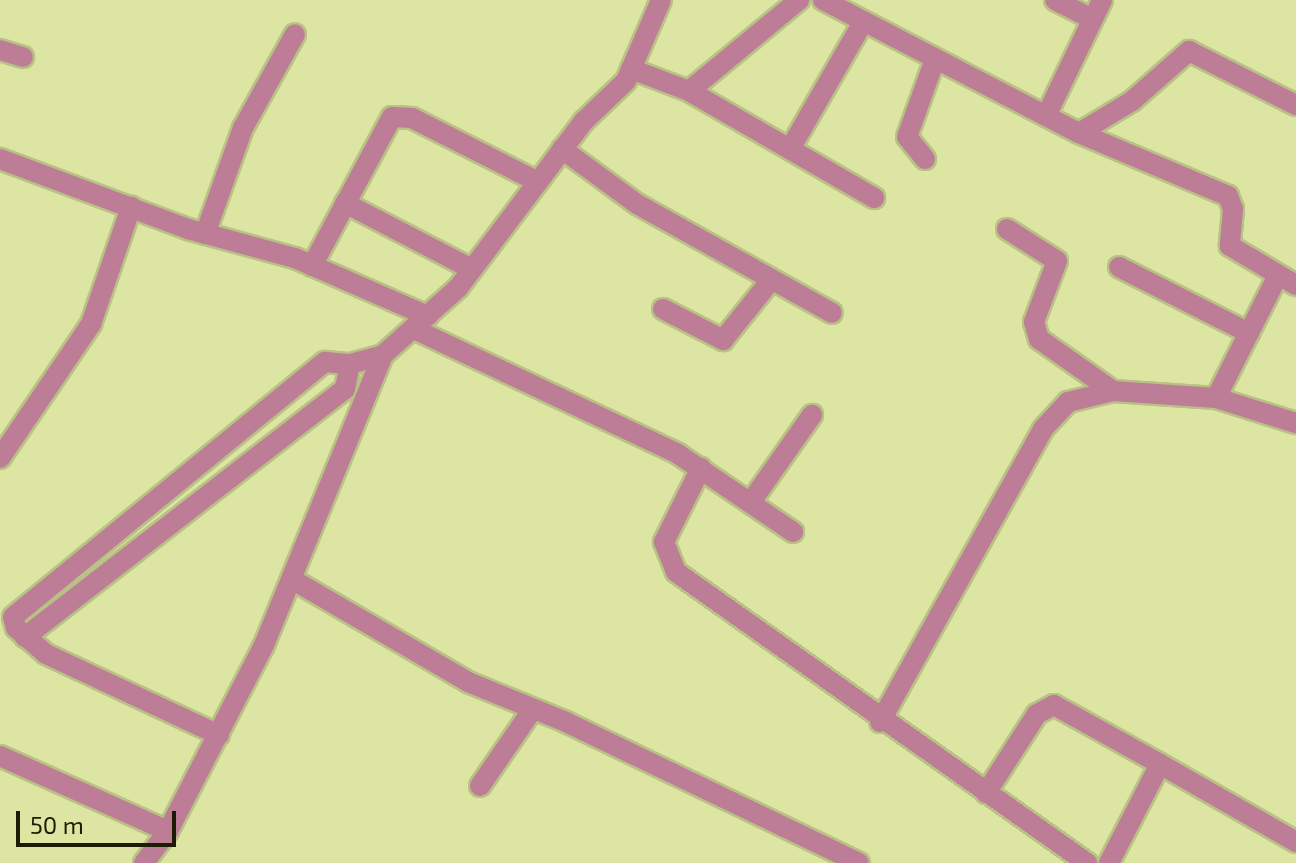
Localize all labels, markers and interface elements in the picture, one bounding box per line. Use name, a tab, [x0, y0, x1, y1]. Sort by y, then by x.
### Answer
scale bar	[20, 795, 180, 845]
text: 50 m	[30, 810, 84, 839]

